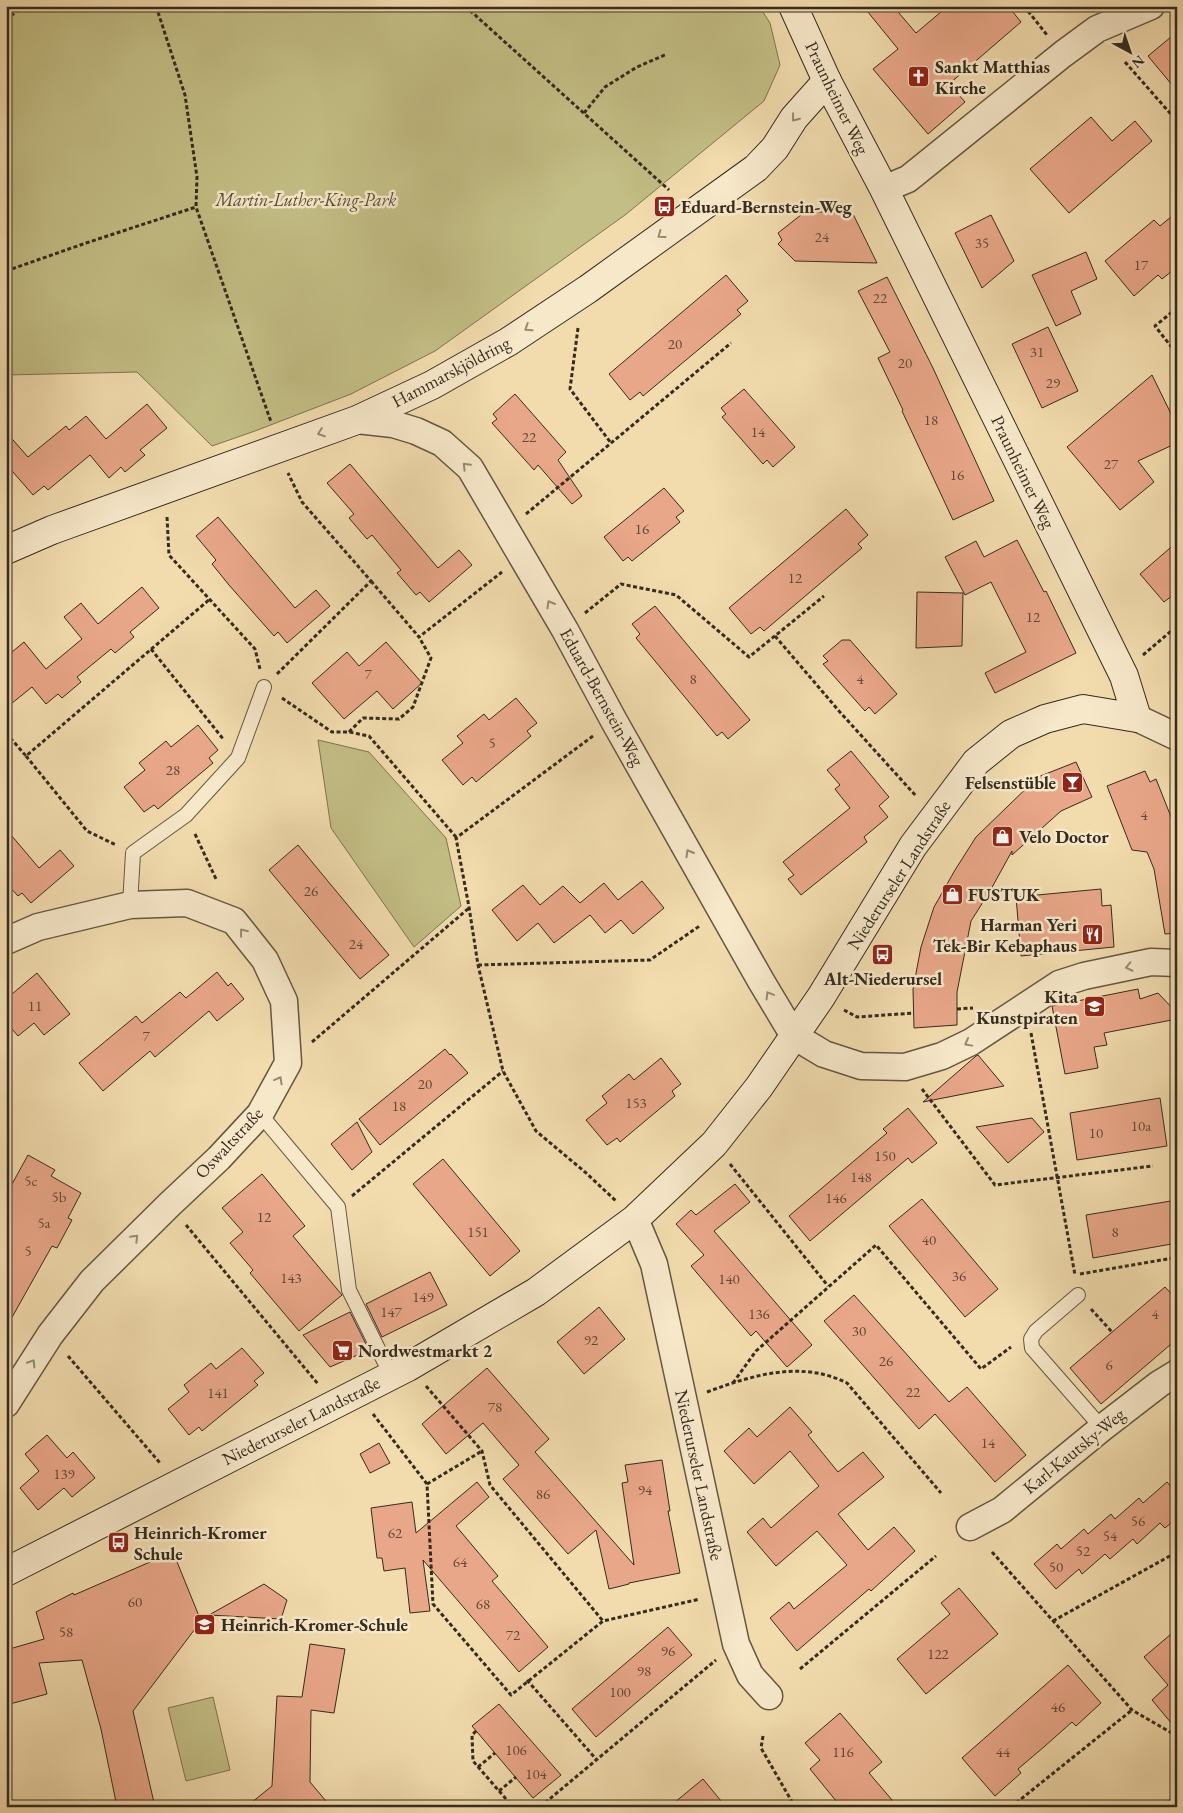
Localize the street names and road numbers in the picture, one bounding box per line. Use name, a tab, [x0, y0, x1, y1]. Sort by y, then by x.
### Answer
street label: Praunheimer Weg	[800, 37, 875, 158]
street label: Hammarskjöldring	[387, 331, 514, 412]
street label: Praunheimer Weg	[986, 411, 1061, 532]
street label: Eduard-Bernstein-Weg	[555, 624, 650, 770]
street label: Niederurseler Landstraße	[842, 795, 956, 954]
street label: Oswaltstraße	[190, 1102, 268, 1183]
street label: Niederurseler Landstraße	[218, 1371, 384, 1470]
street label: Niederurseler Landstraße	[670, 1387, 729, 1562]
street label: Karl-Kautsky-Weg	[1018, 1402, 1129, 1499]

